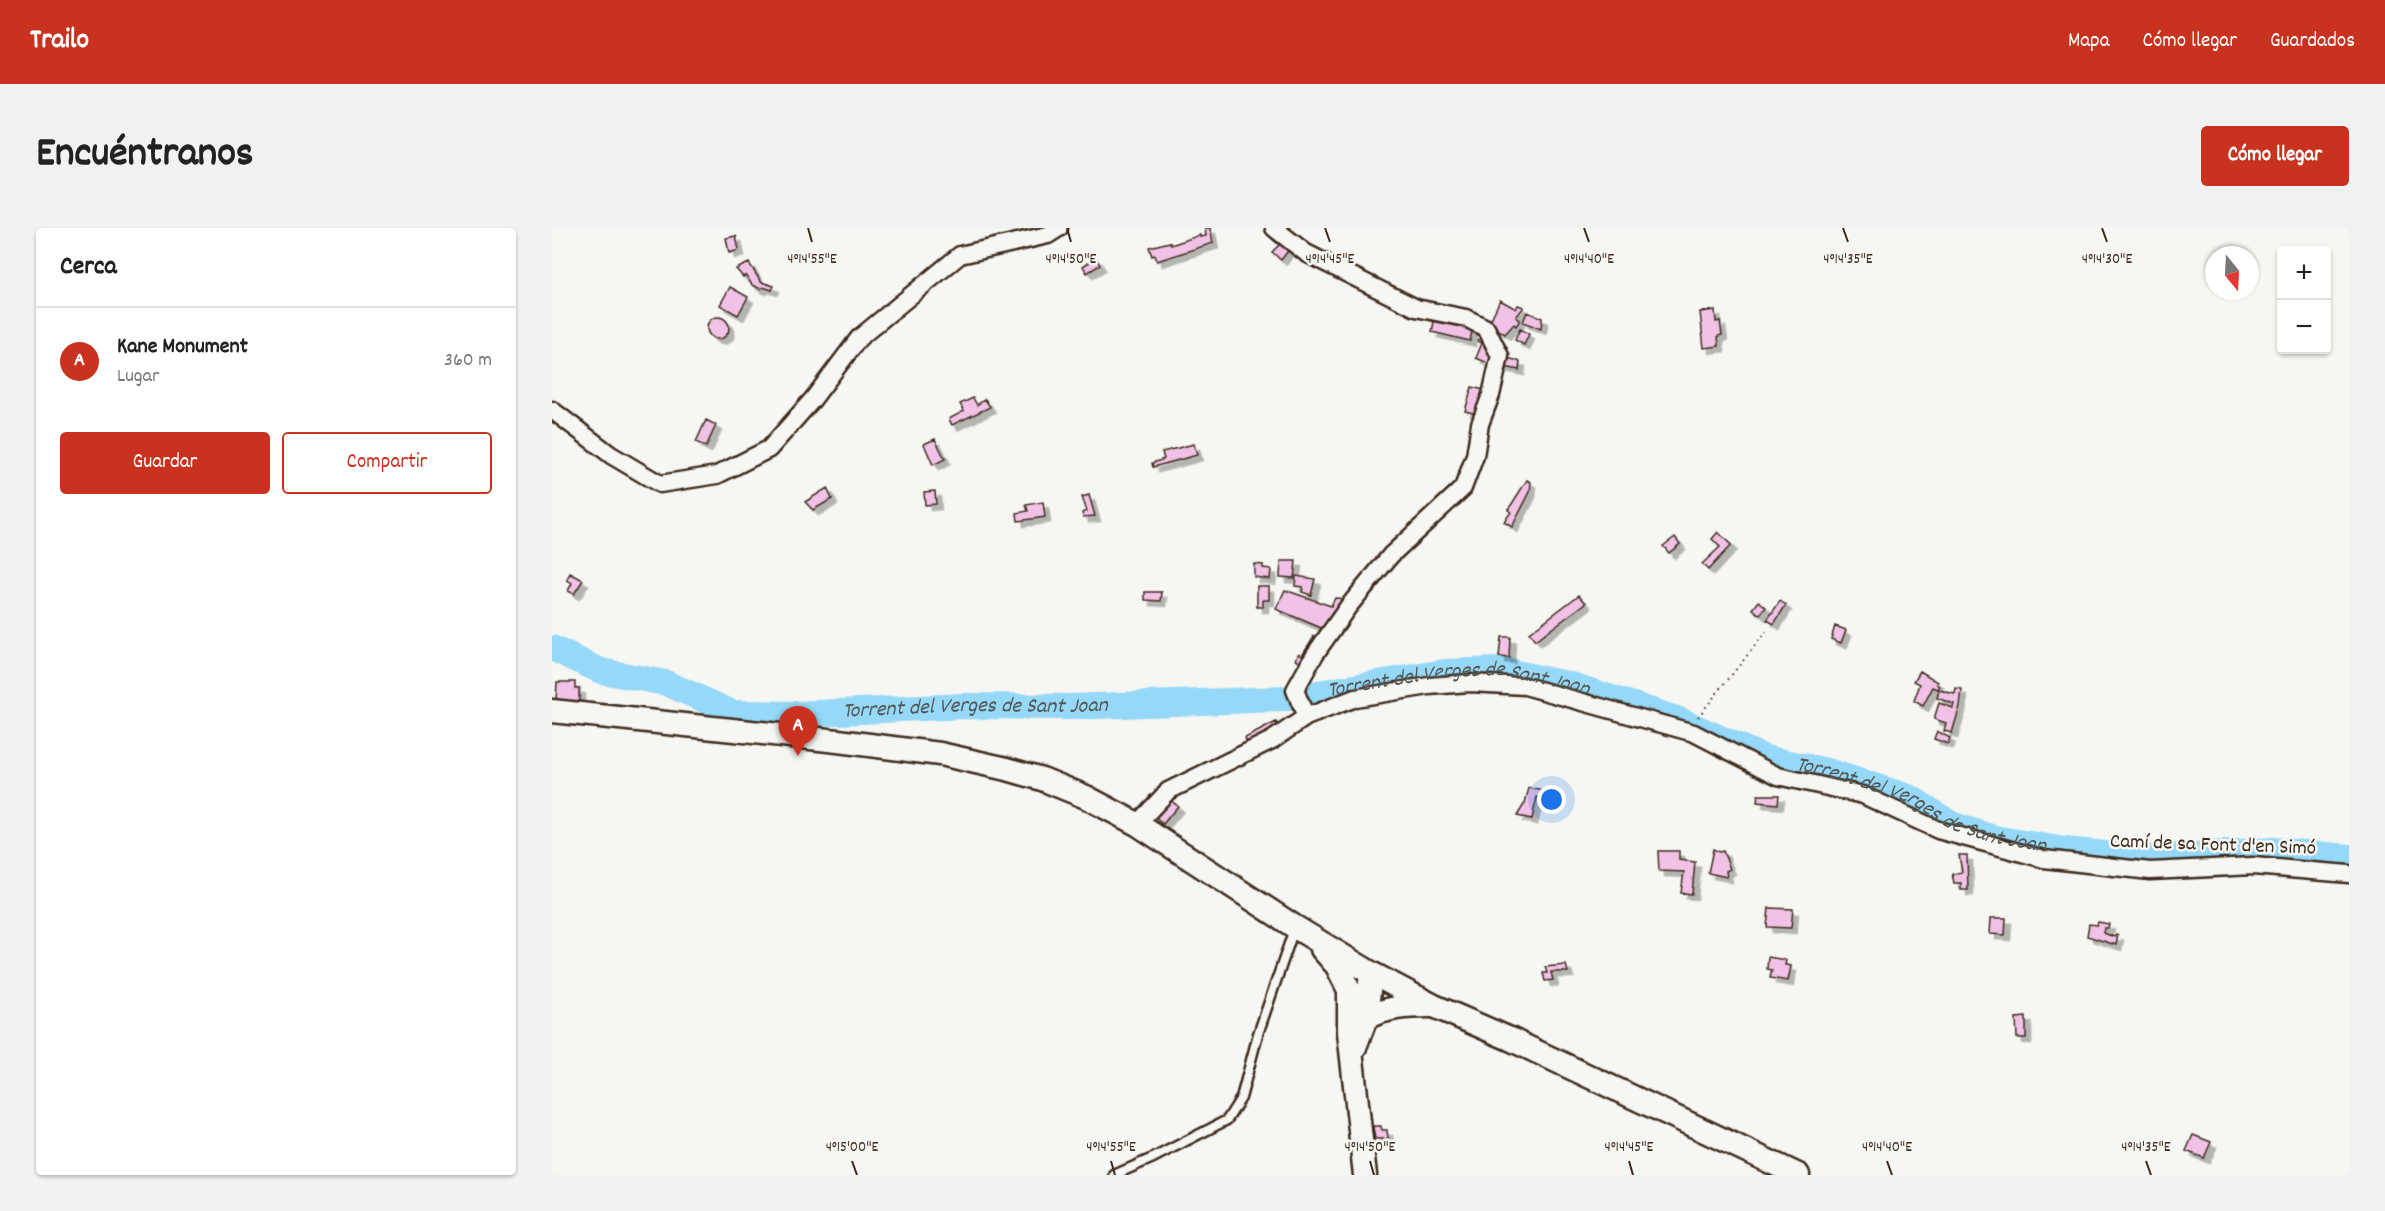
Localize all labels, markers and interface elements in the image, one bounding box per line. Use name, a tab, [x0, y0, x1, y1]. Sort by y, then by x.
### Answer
text: Trailo	[30, 22, 89, 62]
text: Mapa	[2068, 27, 2110, 57]
text: Cómo llegar	[2143, 27, 2237, 57]
text: Guardados	[2270, 27, 2355, 57]
text: Encuéntranos	[36, 126, 254, 186]
button: Cómo llegar	[2201, 126, 2349, 186]
north arrow	[2205, 246, 2259, 300]
map controls	[2277, 246, 2331, 354]
button: +	[2277, 246, 2331, 300]
text: Cerca	[60, 249, 117, 286]
text: 4°14'55"E	[787, 249, 837, 271]
text: 4°14'50"E	[1046, 249, 1097, 271]
text: 4°14'45"E	[1306, 249, 1355, 271]
text: 4°14'40"E	[1564, 249, 1614, 271]
text: 4°14'35"E	[1823, 249, 1873, 271]
text: 4°14'30"E	[2082, 249, 2132, 271]
button: −	[2277, 300, 2331, 354]
text: Kane Monument	[117, 332, 248, 363]
text: A	[74, 347, 85, 375]
text: 360 m	[444, 347, 492, 375]
text: Lugar	[117, 363, 159, 391]
button: Guardar	[60, 432, 270, 494]
button: Compartir	[282, 432, 492, 494]
water label: Torrent del Verges de Sant Joan	[1325, 654, 1594, 707]
water label: Torrent del Verges de Sant Joan	[842, 690, 1109, 727]
pin: A	[778, 706, 818, 756]
water label: Torrent del Verges de Sant Joan	[1793, 749, 2049, 862]
your location	[1537, 785, 1566, 814]
street label: Camí de sa Font d'en Simó	[2109, 827, 2317, 865]
text: 4°15'00"E	[826, 1137, 879, 1159]
text: 4°14'55"E	[1086, 1137, 1136, 1159]
text: 4°14'50"E	[1345, 1137, 1396, 1159]
text: 4°14'45"E	[1605, 1137, 1654, 1159]
text: 4°14'40"E	[1862, 1137, 1912, 1159]
text: 4°14'35"E	[2121, 1137, 2171, 1159]

